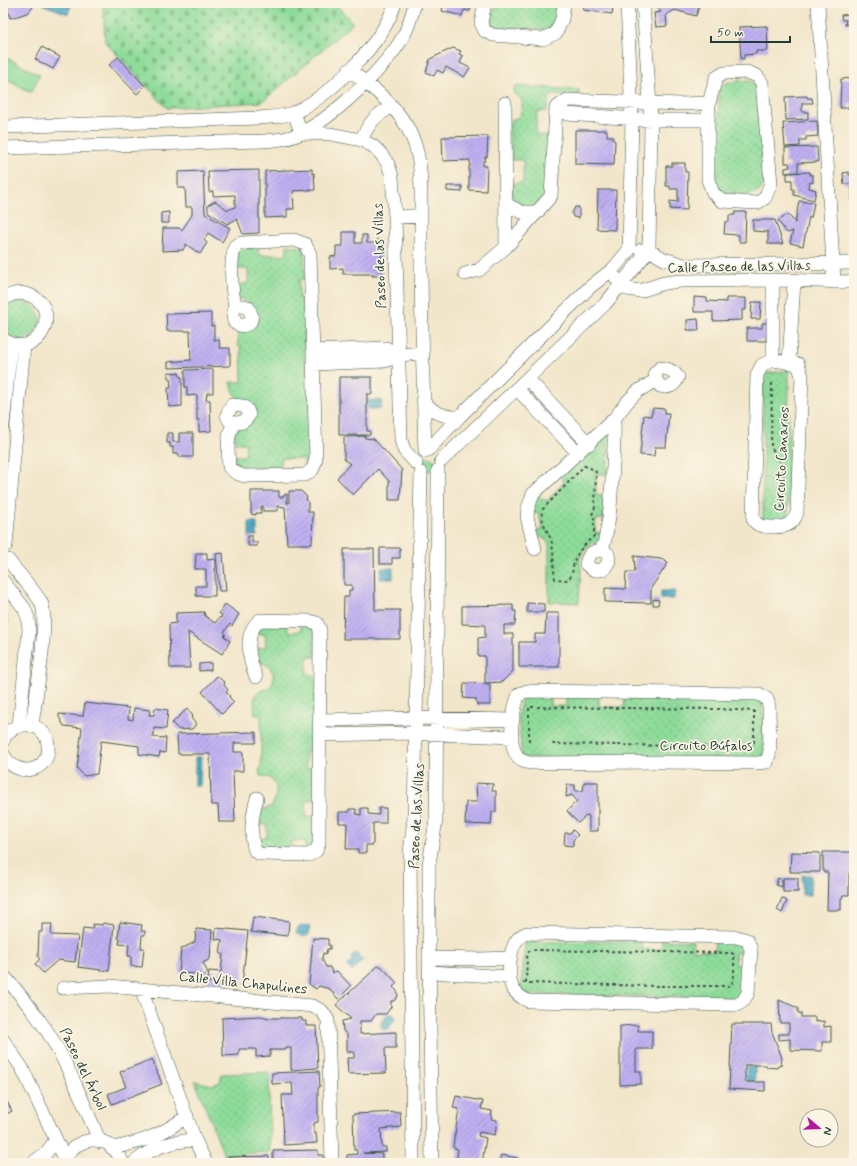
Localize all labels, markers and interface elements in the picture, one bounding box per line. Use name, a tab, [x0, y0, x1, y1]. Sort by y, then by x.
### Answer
scale bar	[711, 18, 790, 44]
text: 50 m	[717, 25, 744, 41]
street label: Paseo de las Villas	[369, 203, 391, 309]
street label: Calle Paseo de las Villas	[667, 257, 811, 277]
street label: Circuito Canarios	[770, 406, 794, 512]
street label: Circuito Búfalos	[659, 737, 753, 755]
street label: Paseo de las Villas	[405, 763, 429, 869]
street label: Calle Villa Chapulines	[178, 967, 308, 999]
street label: Paseo del Árbol	[55, 1025, 111, 1113]
north arrow	[799, 1108, 839, 1148]
text: N	[820, 1125, 835, 1137]

